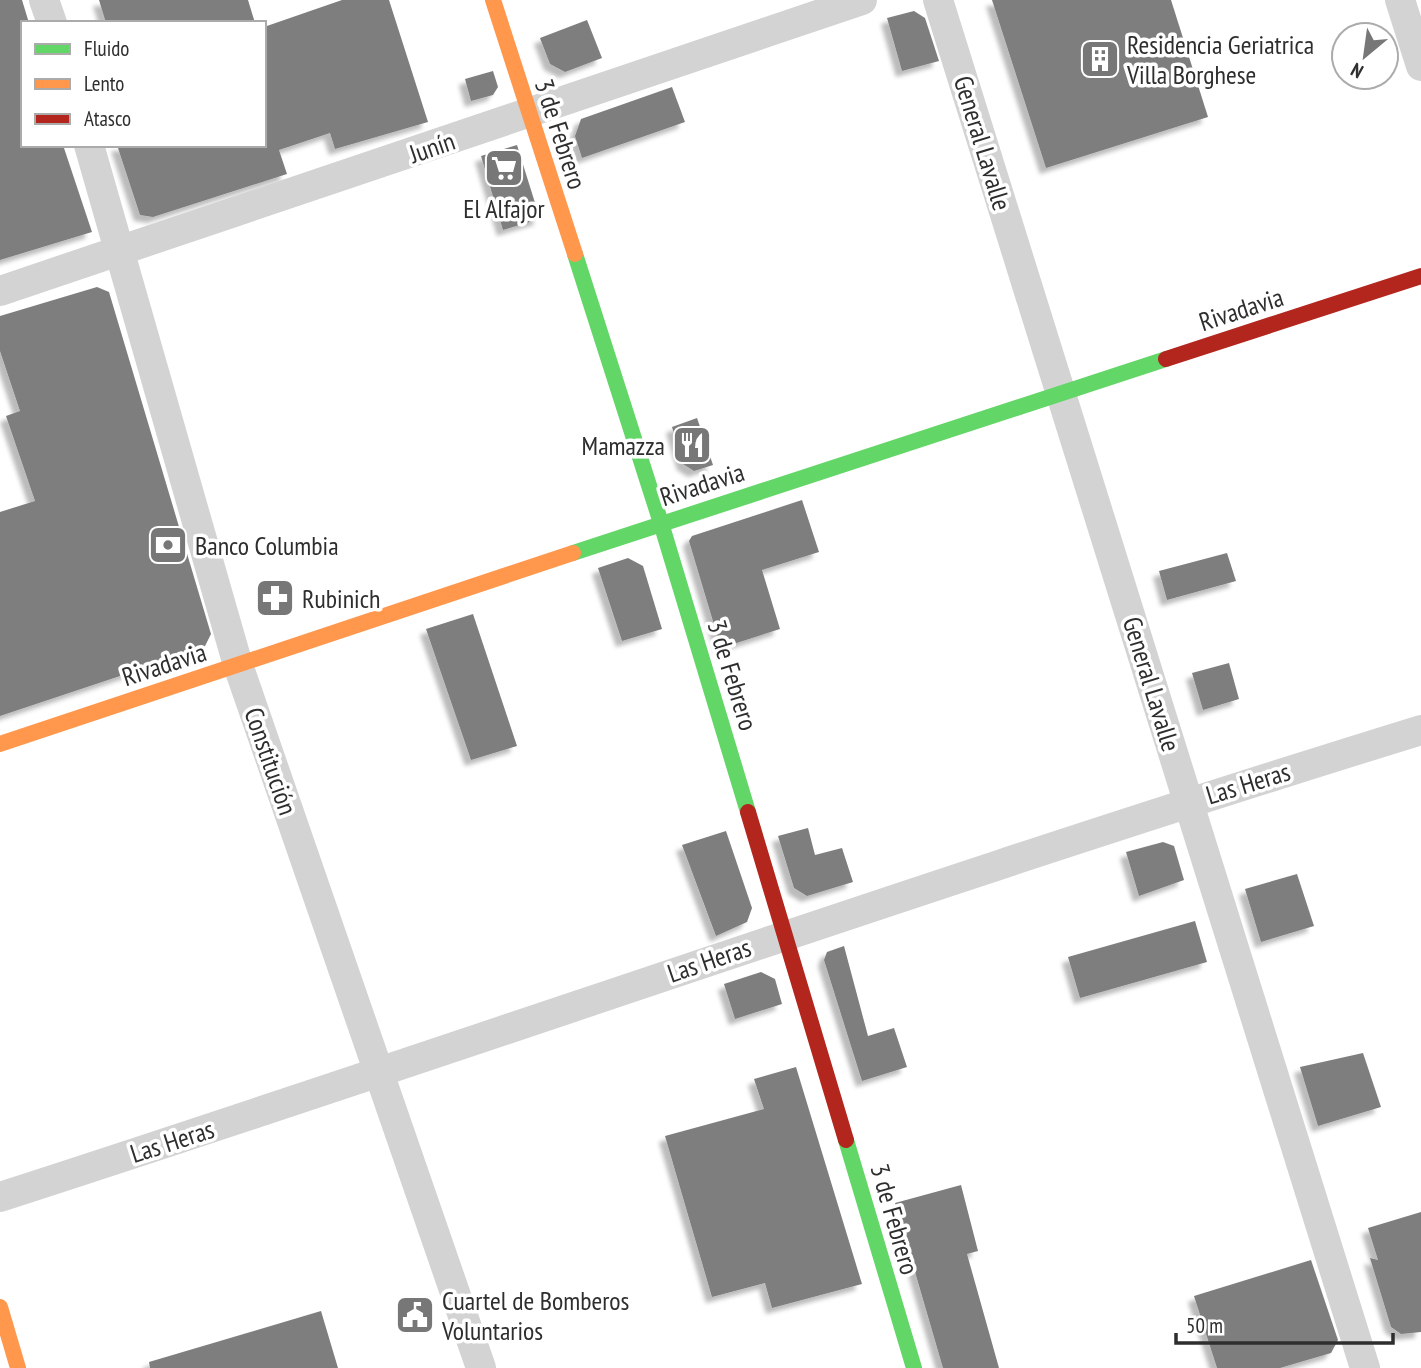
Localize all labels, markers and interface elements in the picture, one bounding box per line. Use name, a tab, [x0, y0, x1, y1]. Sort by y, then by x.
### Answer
legend	[21, 21, 266, 147]
north arrow	[1330, 21, 1400, 91]
place label: Residencia Geriatrica Villa Borghese	[1126, 28, 1314, 91]
text: Fluido	[84, 35, 129, 62]
building icon: Residencia Geriatrica Villa Borghese	[1079, 38, 1121, 80]
text: N	[1346, 58, 1367, 84]
text: Lento	[84, 70, 124, 97]
street label: General Lavalle	[947, 72, 1019, 214]
street label: 3 de Febrero	[528, 75, 594, 193]
text: Atasco	[84, 105, 131, 132]
street label: Junín	[404, 124, 459, 170]
supermarket icon: El Alfajor	[483, 147, 525, 189]
place label: El Alfajor	[463, 192, 545, 225]
street label: Rivadavia	[1195, 280, 1287, 338]
restaurant icon: Mamazza	[671, 424, 713, 466]
place label: Mamazza	[582, 429, 665, 462]
street label: Rivadavia	[656, 455, 748, 513]
bank icon: Banco Columbia	[147, 524, 189, 566]
place label: Banco Columbia	[195, 529, 339, 562]
pharmacy icon: Rubinich	[254, 577, 296, 619]
place label: Rubinich	[302, 582, 380, 615]
street label: General Lavalle	[1116, 613, 1188, 755]
street label: 3 de Febrero	[701, 616, 765, 734]
street label: Rivadavia	[118, 635, 210, 693]
street label: Constitución	[237, 703, 305, 819]
street label: Las Heras	[1202, 755, 1294, 811]
street label: Las Heras	[663, 930, 755, 990]
street label: Las Heras	[126, 1112, 218, 1170]
street label: 3 de Febrero	[863, 1160, 927, 1278]
place label: Cuartel de Bomberos Voluntarios	[441, 1284, 629, 1347]
public building icon: Cuartel de Bomberos Voluntarios	[394, 1294, 436, 1336]
scale bar	[1176, 1302, 1393, 1346]
text: 50 m	[1186, 1312, 1223, 1339]

